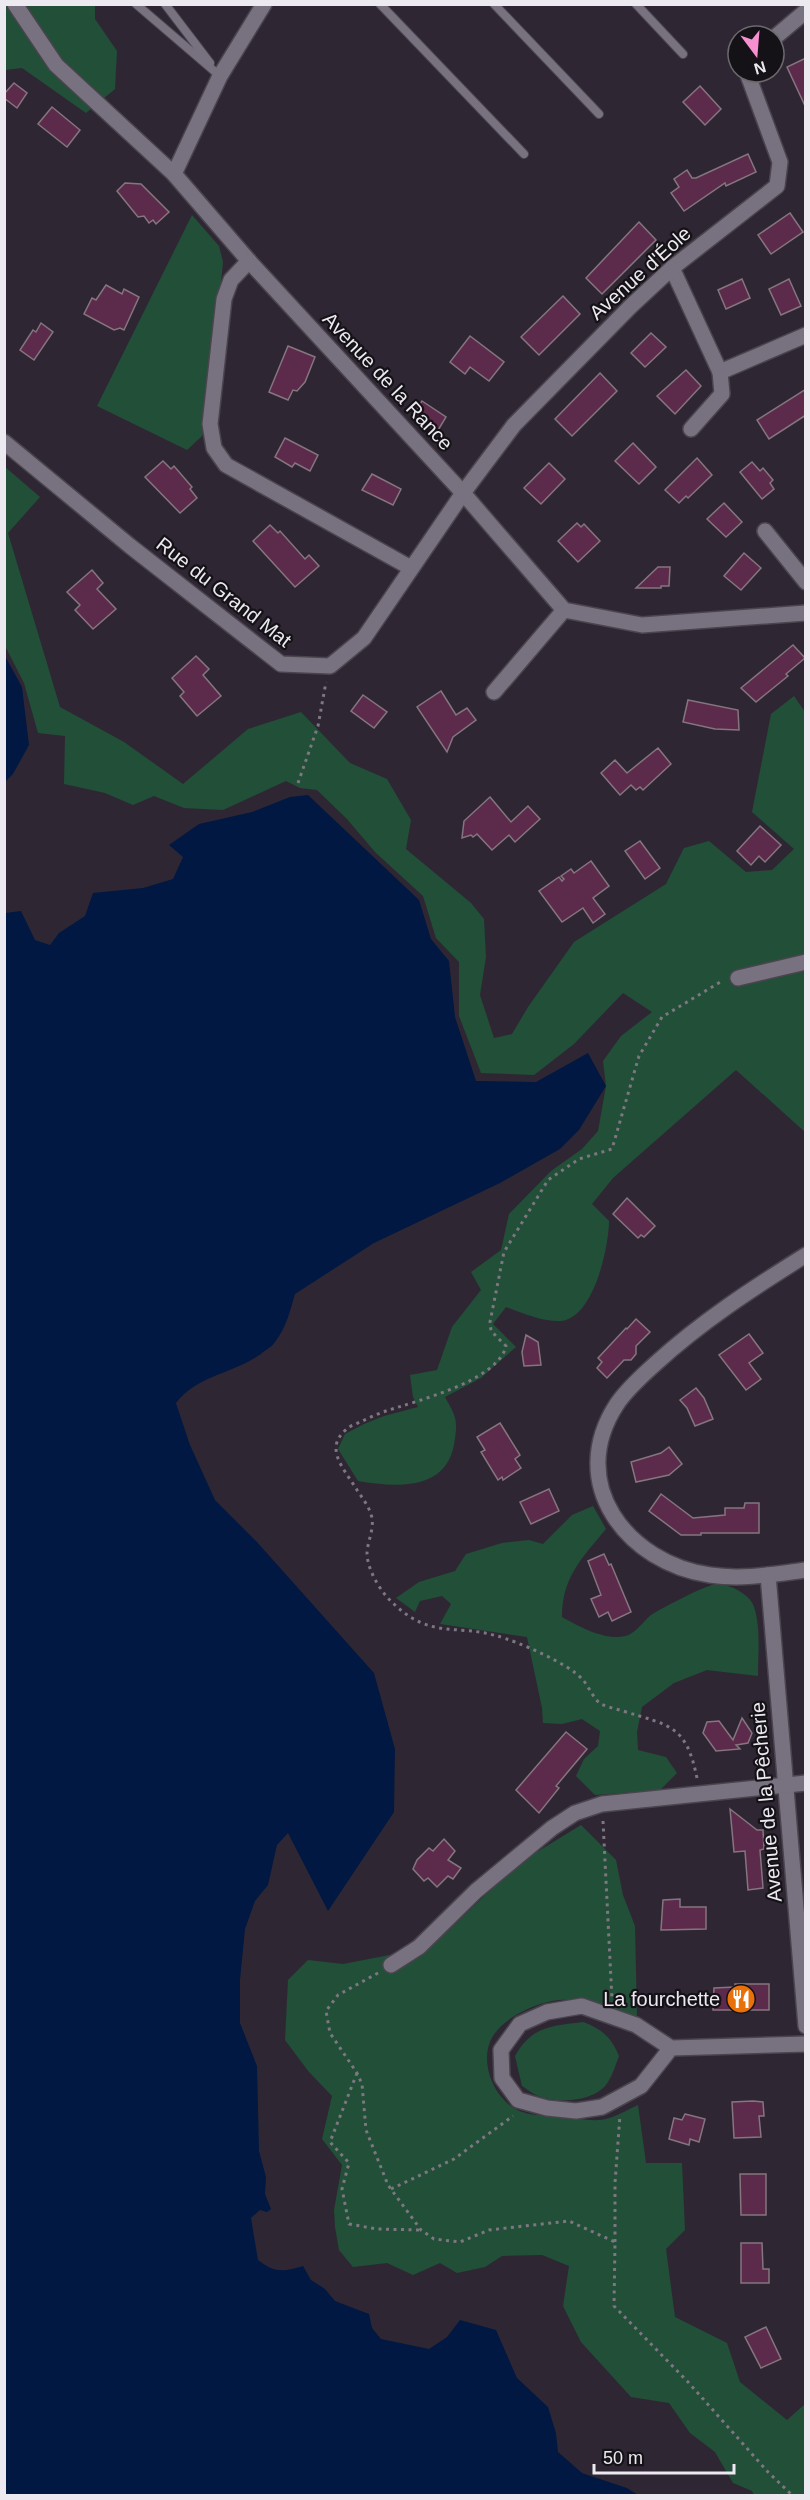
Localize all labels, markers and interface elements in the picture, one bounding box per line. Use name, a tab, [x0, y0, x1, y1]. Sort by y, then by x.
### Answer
north arrow	[726, 24, 786, 84]
text: N	[752, 58, 768, 78]
street label: Avenue d'Éole	[585, 222, 695, 324]
street label: Avenue de la Rance	[319, 308, 457, 454]
street label: Rue du Grand Mat	[152, 533, 296, 652]
street label: Avenue de la Pêcherie	[746, 1701, 786, 1903]
restaurant icon: La fourchette	[725, 1983, 757, 2015]
place label: La fourchette	[603, 1988, 720, 2010]
scale bar	[594, 2437, 734, 2475]
text: 50 m	[603, 2448, 643, 2468]

